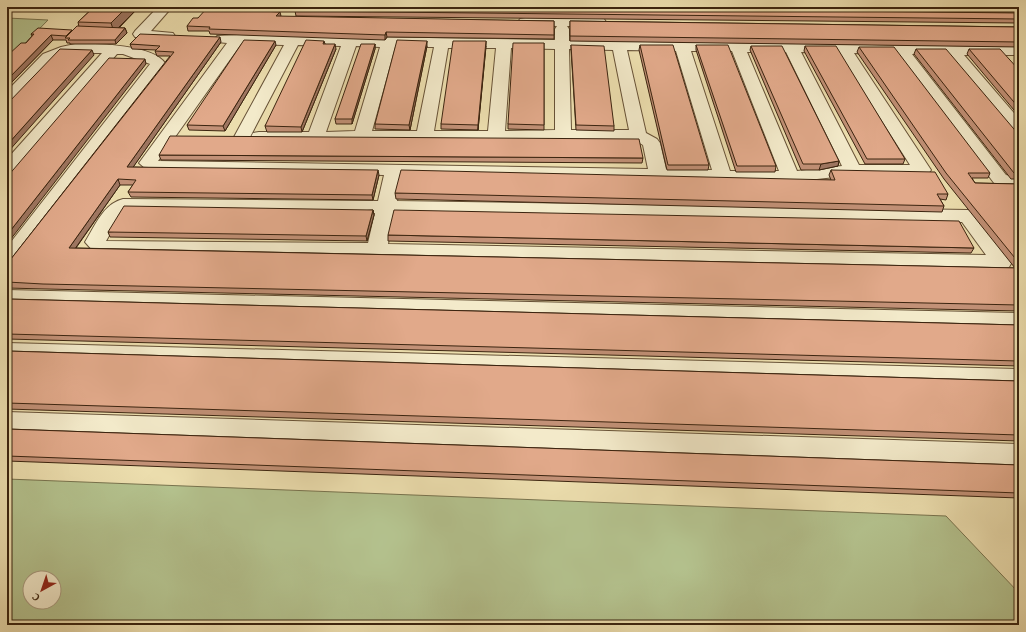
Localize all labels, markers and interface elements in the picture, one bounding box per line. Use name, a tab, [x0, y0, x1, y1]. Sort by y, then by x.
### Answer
north arrow	[22, 570, 62, 610]
text: С	[28, 590, 43, 606]

